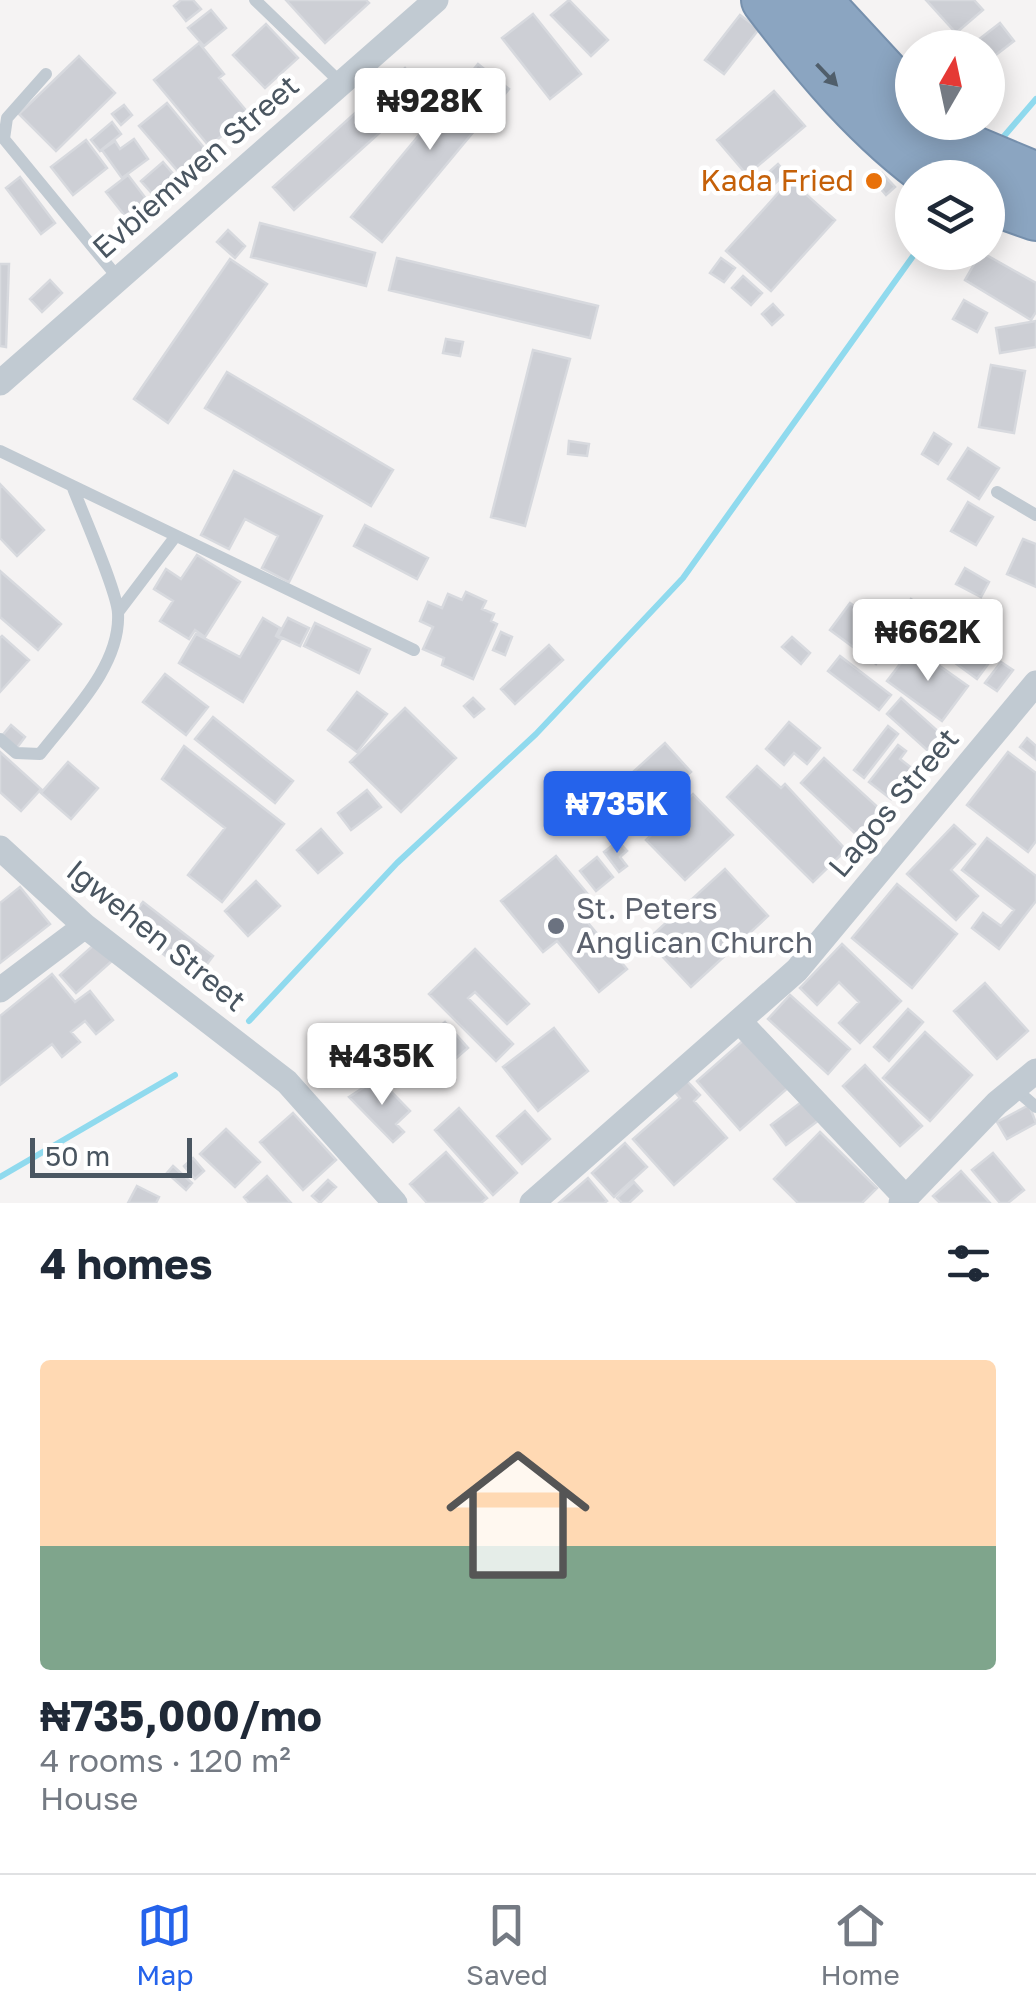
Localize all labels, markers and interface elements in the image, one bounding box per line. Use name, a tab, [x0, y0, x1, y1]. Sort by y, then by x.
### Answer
north arrow	[895, 30, 1005, 140]
map controls	[895, 30, 1005, 270]
one-way arrow	[815, 63, 839, 87]
street label: Evbiemwen Street	[85, 67, 306, 265]
pin: ₦928K	[360, 68, 500, 153]
text: ₦928K	[377, 81, 483, 119]
button: layers	[895, 160, 1005, 270]
place label: Kada Fried	[700, 162, 854, 198]
marker: Kada Fried	[863, 170, 885, 192]
pin: ₦662K	[858, 599, 998, 684]
text: ₦662K	[875, 612, 981, 650]
street label: Lagos Street	[821, 721, 966, 884]
pin: ₦735K	[547, 771, 687, 856]
text: ₦735K	[566, 784, 668, 822]
street label: Igwehen Street	[60, 852, 253, 1018]
place label: St. Peters Anglican Church	[576, 890, 813, 960]
marker: St. Peters Anglican Church	[545, 915, 567, 937]
pin: ₦435K	[312, 1023, 452, 1108]
text: ₦435K	[329, 1036, 435, 1074]
scale bar	[30, 1133, 192, 1178]
text: 50 m	[45, 1139, 110, 1172]
icon: filters	[941, 1236, 996, 1291]
text: 4 homes	[40, 1238, 212, 1288]
icon: home	[428, 1425, 608, 1605]
text: ₦735,000/mo	[40, 1690, 322, 1740]
text: 4 rooms · 120 m²	[40, 1741, 291, 1779]
text: House	[40, 1779, 138, 1817]
tab: Map	[136, 1898, 193, 1991]
tab: Saved	[466, 1898, 548, 1991]
tab: Home	[821, 1898, 900, 1991]

